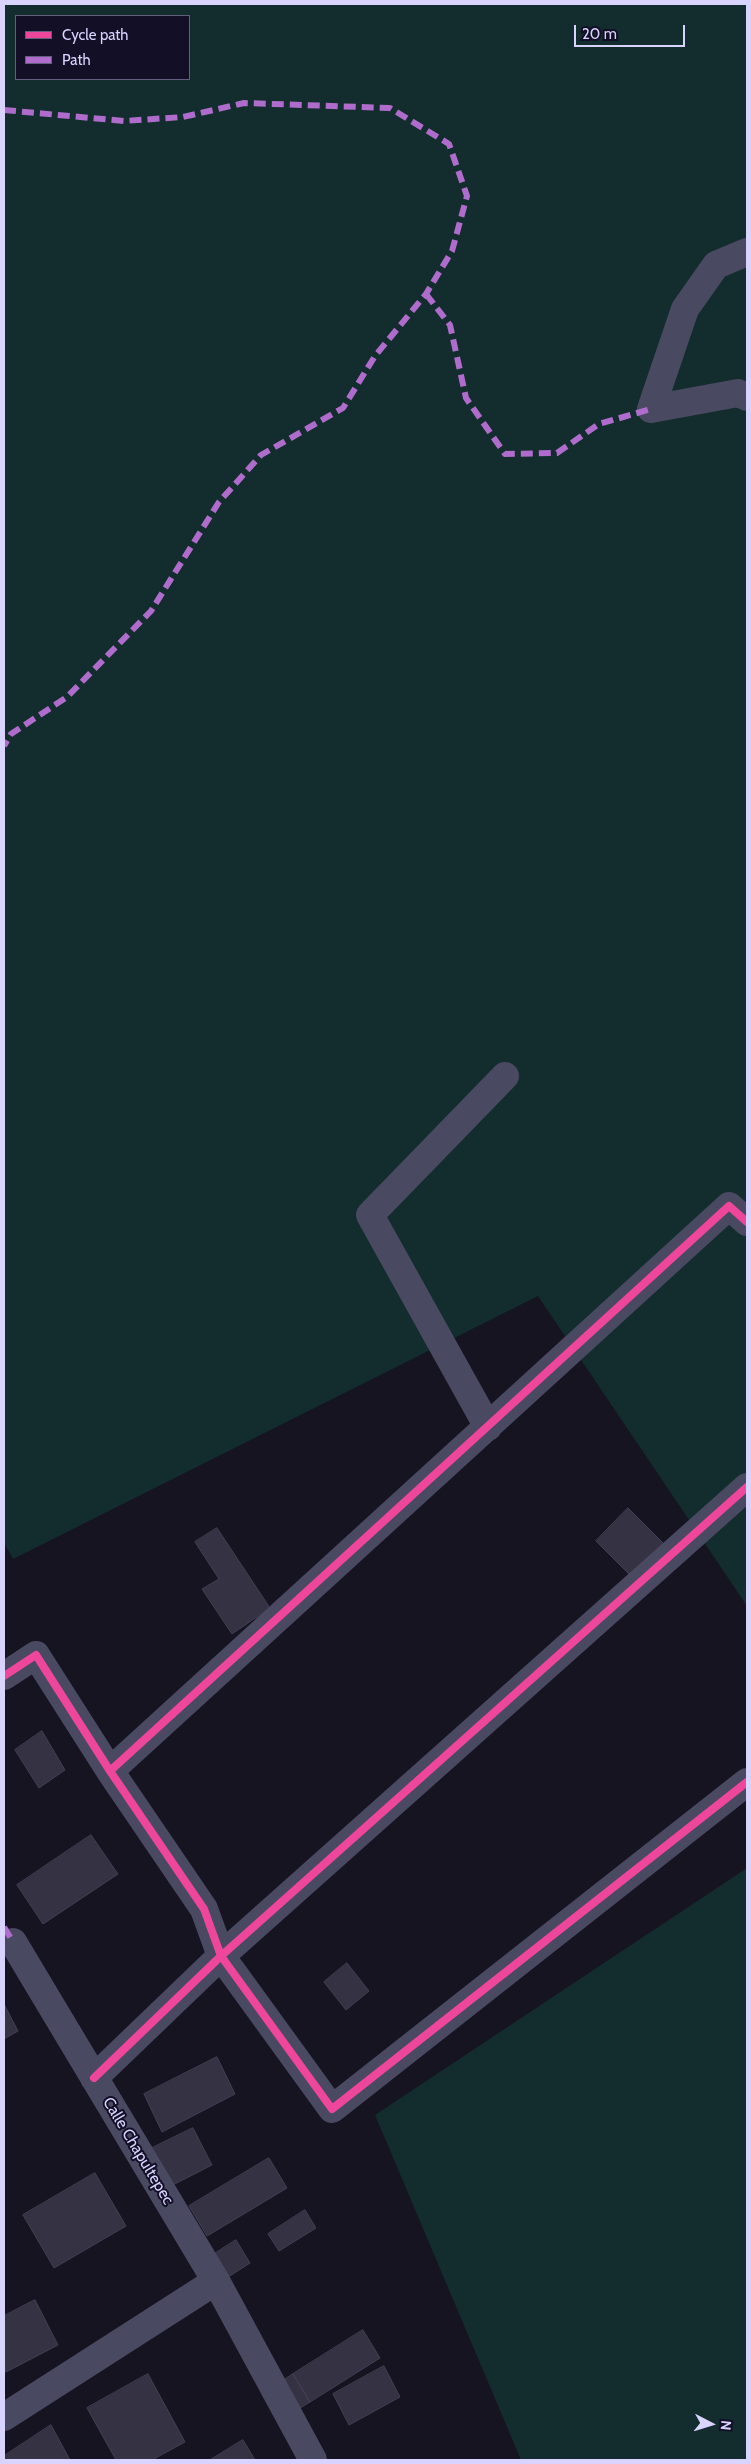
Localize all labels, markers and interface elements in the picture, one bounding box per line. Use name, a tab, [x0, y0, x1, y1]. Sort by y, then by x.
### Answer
legend	[15, 15, 190, 80]
scale bar	[576, 15, 687, 47]
text: 20 m	[582, 25, 617, 43]
text: Cycle path	[62, 26, 128, 44]
text: Path	[62, 51, 91, 69]
street label: Calle Chapultepec	[98, 2094, 178, 2208]
north arrow	[686, 2399, 736, 2449]
text: N	[717, 2420, 735, 2431]

